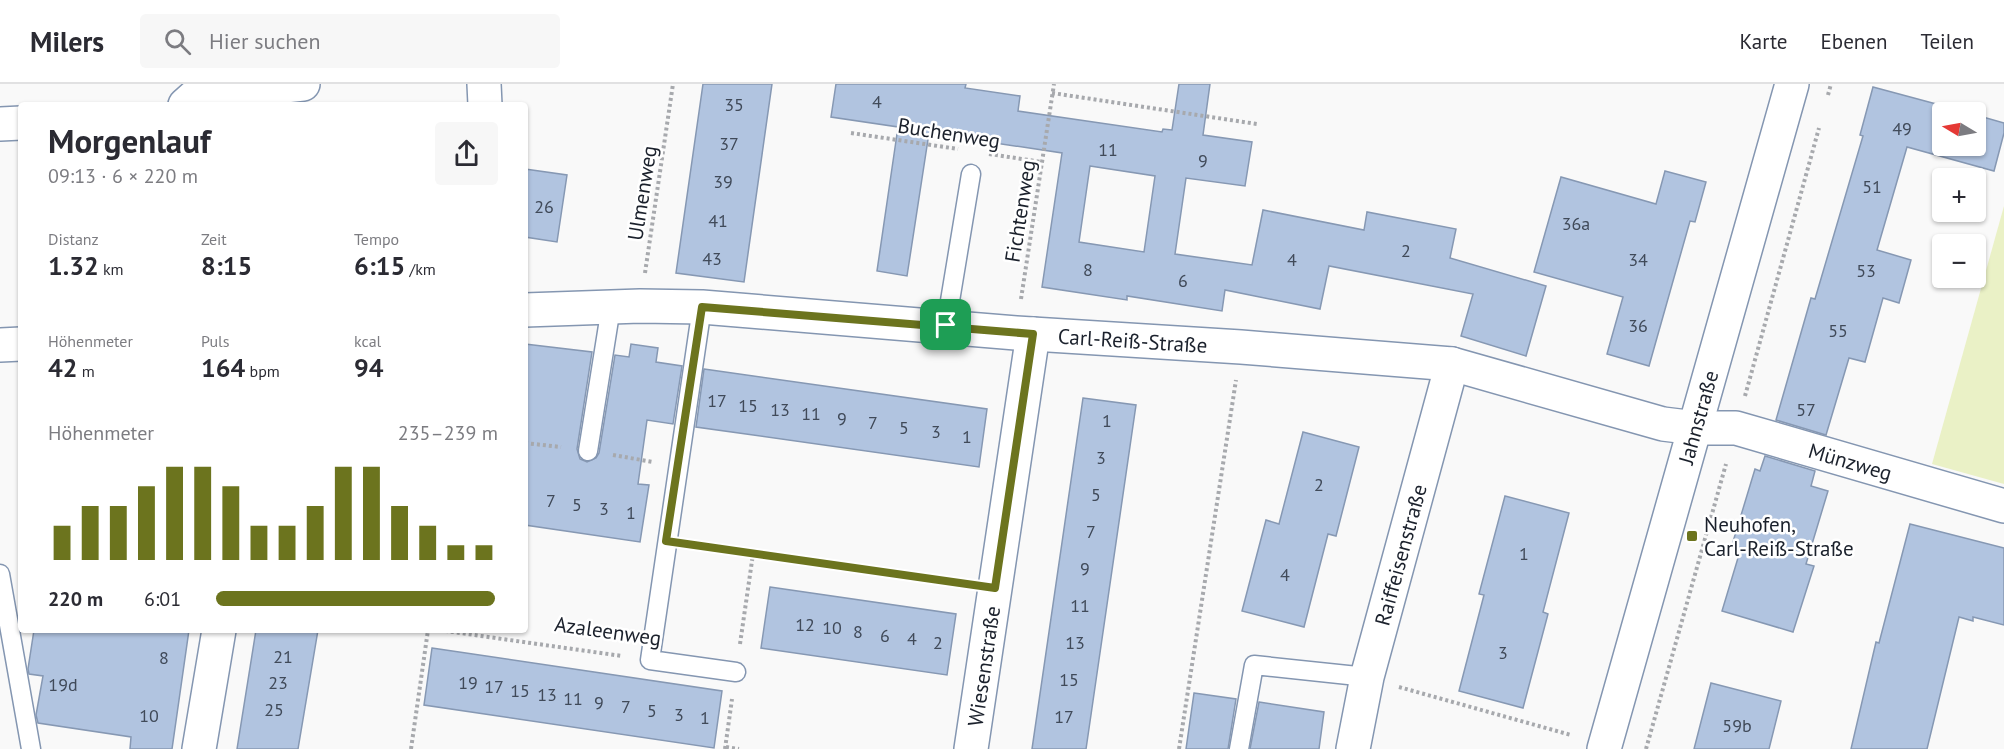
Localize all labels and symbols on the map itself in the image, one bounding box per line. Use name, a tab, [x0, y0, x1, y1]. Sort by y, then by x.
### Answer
house number: 4	[872, 90, 882, 113]
house number: 35	[724, 93, 744, 116]
north arrow	[1932, 102, 1986, 156]
street label: Buchenweg	[896, 112, 1002, 154]
house number: 49	[1892, 117, 1912, 140]
house number: 37	[719, 132, 739, 155]
house number: 11	[1098, 138, 1118, 161]
street label: Ulmenweg	[621, 144, 663, 242]
house number: 9	[1198, 149, 1208, 172]
street label: Fichtenweg	[999, 158, 1041, 264]
house number: 39	[713, 170, 733, 193]
house number: 51	[1862, 175, 1882, 198]
house number: 26	[534, 195, 554, 218]
house number: 41	[708, 209, 728, 232]
house number: 36a	[1562, 212, 1590, 235]
house number: 2	[1401, 239, 1411, 262]
house number: 43	[702, 247, 722, 270]
house number: 4	[1287, 248, 1297, 271]
house number: 34	[1628, 248, 1648, 271]
house number: 8	[1083, 258, 1093, 281]
house number: 53	[1856, 259, 1876, 282]
house number: 6	[1178, 269, 1188, 292]
pin	[920, 299, 971, 350]
house number: 36	[1628, 314, 1648, 337]
house number: 55	[1828, 319, 1848, 342]
street label: Carl-Reiß-Straße	[1057, 322, 1208, 358]
street label: Jahnstraße	[1672, 367, 1724, 468]
house number: 17	[707, 389, 727, 412]
house number: 15	[738, 394, 758, 417]
house number: 13	[770, 398, 790, 421]
house number: 57	[1796, 398, 1816, 421]
house number: 11	[801, 402, 821, 425]
house number: 9	[837, 407, 847, 430]
house number: 1	[1102, 409, 1112, 432]
house number: 7	[868, 411, 878, 434]
house number: 5	[899, 416, 909, 439]
house number: 3	[931, 420, 941, 443]
house number: 1	[962, 425, 972, 448]
street label: Münzweg	[1805, 436, 1895, 486]
house number: 3	[1096, 446, 1106, 469]
house number: 2	[1314, 473, 1324, 496]
street label: Raiffeisenstraße	[1368, 481, 1432, 629]
house number: 5	[1091, 483, 1101, 506]
house number: 7	[546, 489, 556, 512]
house number: 5	[572, 493, 582, 516]
house number: 3	[599, 497, 609, 520]
house number: 1	[626, 501, 636, 524]
place label: Neuhofen, Carl-Reiß-Straße	[1704, 511, 1854, 562]
house number: 7	[1086, 520, 1096, 543]
marker: Neuhofen, Carl-Reiß-Straße	[1685, 529, 1699, 543]
house number: 1	[1519, 542, 1529, 565]
house number: 9	[1080, 557, 1090, 580]
house number: 4	[1280, 563, 1290, 586]
house number: 11	[1070, 594, 1090, 617]
street label: Wiesenstraße	[961, 604, 1006, 728]
street label: Azaleenweg	[553, 610, 663, 652]
house number: 12	[795, 613, 815, 636]
house number: 10	[822, 616, 842, 639]
house number: 8	[853, 620, 863, 643]
house number: 6	[880, 624, 890, 647]
house number: 4	[907, 627, 917, 650]
house number: 2	[933, 631, 943, 654]
house number: 13	[1065, 631, 1085, 654]
house number: 3	[1498, 641, 1508, 664]
house number: 21	[273, 645, 293, 668]
house number: 8	[159, 646, 169, 669]
house number: 15	[1059, 668, 1079, 691]
house number: 23	[268, 671, 288, 694]
house number: 19	[458, 671, 478, 694]
house number: 19d	[48, 673, 78, 696]
house number: 17	[484, 675, 504, 698]
house number: 15	[510, 679, 530, 702]
house number: 13	[537, 683, 557, 706]
house number: 11	[563, 687, 583, 710]
house number: 9	[594, 691, 604, 714]
house number: 7	[621, 695, 631, 718]
house number: 25	[264, 698, 284, 721]
house number: 5	[647, 699, 657, 722]
house number: 3	[674, 703, 684, 726]
house number: 10	[139, 704, 159, 727]
house number: 17	[1054, 705, 1074, 728]
house number: 1	[700, 706, 710, 729]
house number: 59b	[1722, 714, 1752, 737]

